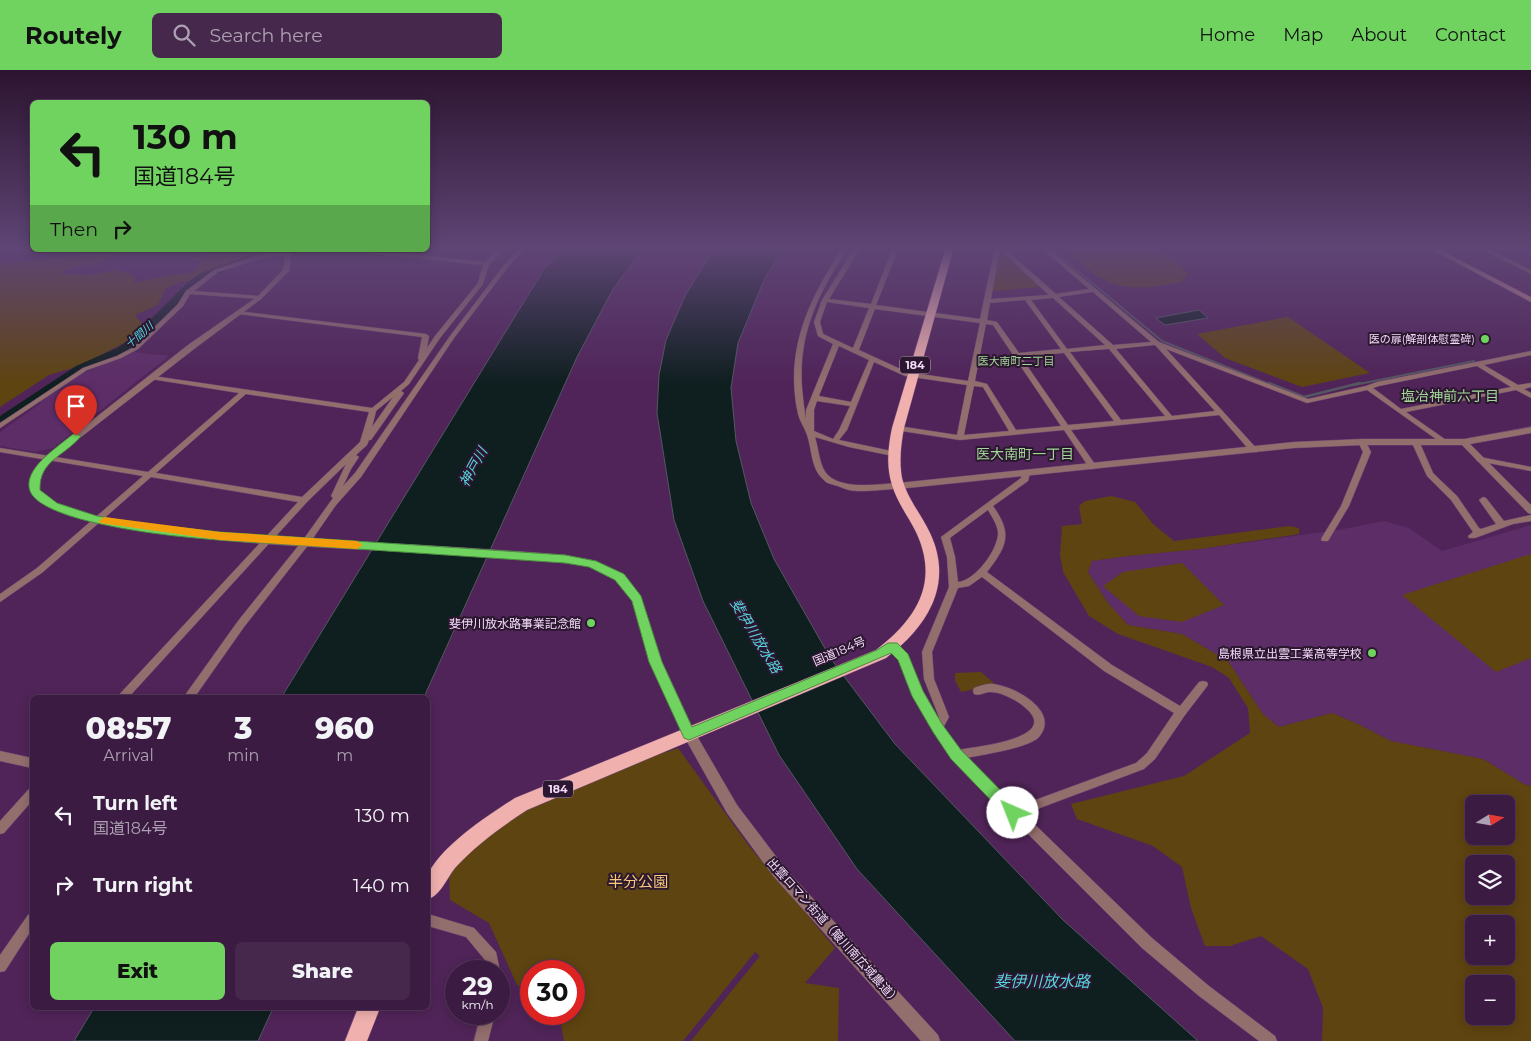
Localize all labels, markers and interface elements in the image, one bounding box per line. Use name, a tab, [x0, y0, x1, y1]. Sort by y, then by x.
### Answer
search box	[152, 13, 502, 58]
text: Routely	[25, 21, 122, 50]
icon: search	[170, 21, 198, 49]
text: Search here	[210, 24, 323, 47]
text: Home	[1199, 24, 1255, 46]
text: Map	[1283, 24, 1323, 46]
text: About	[1351, 24, 1407, 46]
text: Contact	[1435, 24, 1506, 46]
text: 130 m	[133, 115, 238, 158]
icon: left	[50, 120, 115, 185]
text: 国道184号	[133, 163, 236, 190]
icon: right	[108, 215, 136, 243]
text: Then	[50, 218, 98, 241]
water label: 十間川	[122, 318, 157, 351]
place label: 医の扉(解剖体慰霊碑)	[1369, 332, 1475, 346]
marker: 医の扉(解剖体慰霊碑)	[1479, 333, 1491, 345]
district label: 医大南町二丁目	[978, 354, 1055, 368]
road number: 184	[900, 356, 930, 374]
pin	[55, 385, 97, 436]
district label: 塩冶神前六丁目	[1401, 387, 1499, 405]
icon: arrive	[62, 392, 90, 420]
water label: 神戸川	[455, 443, 492, 490]
district label: 医大南町一丁目	[976, 445, 1074, 463]
water label: 斐伊川放水路	[727, 595, 786, 677]
place label: 斐伊川放水路事業記念館	[449, 616, 581, 631]
marker: 斐伊川放水路事業記念館	[585, 617, 597, 629]
street label: 国道184号	[810, 633, 868, 669]
place label: 島根県立出雲工業高等学校	[1218, 646, 1362, 661]
marker: 島根県立出雲工業高等学校	[1366, 647, 1378, 659]
text: 08:57	[86, 710, 172, 747]
text: 3	[234, 710, 252, 747]
text: 960	[315, 710, 374, 747]
text: Arrival	[103, 746, 154, 765]
text: min	[227, 746, 259, 765]
text: m	[336, 746, 353, 765]
road number: 184	[543, 781, 573, 798]
position arrow	[986, 786, 1038, 838]
text: Turn left	[93, 792, 178, 815]
north arrow	[1465, 795, 1515, 845]
map controls	[1465, 795, 1515, 1025]
icon: left	[50, 801, 78, 829]
text: 130 m	[355, 804, 410, 827]
text: 国道184号	[93, 819, 168, 838]
street label: 出雲ロマン街道（簸川南広域農道）	[764, 855, 904, 1007]
button: layers	[1465, 855, 1515, 905]
icon: right	[50, 871, 78, 899]
park label: 半分公園	[608, 872, 668, 891]
text: Turn right	[93, 874, 193, 897]
text: 140 m	[353, 874, 410, 897]
button: +	[1465, 915, 1515, 965]
button: Exit	[50, 942, 225, 1000]
button: Share	[235, 942, 410, 1000]
speed limit sign: 30	[520, 960, 585, 1025]
text: 29	[462, 971, 493, 1001]
water label: 斐伊川放水路	[994, 972, 1092, 991]
button: −	[1465, 975, 1515, 1025]
text: km/h	[461, 997, 494, 1012]

